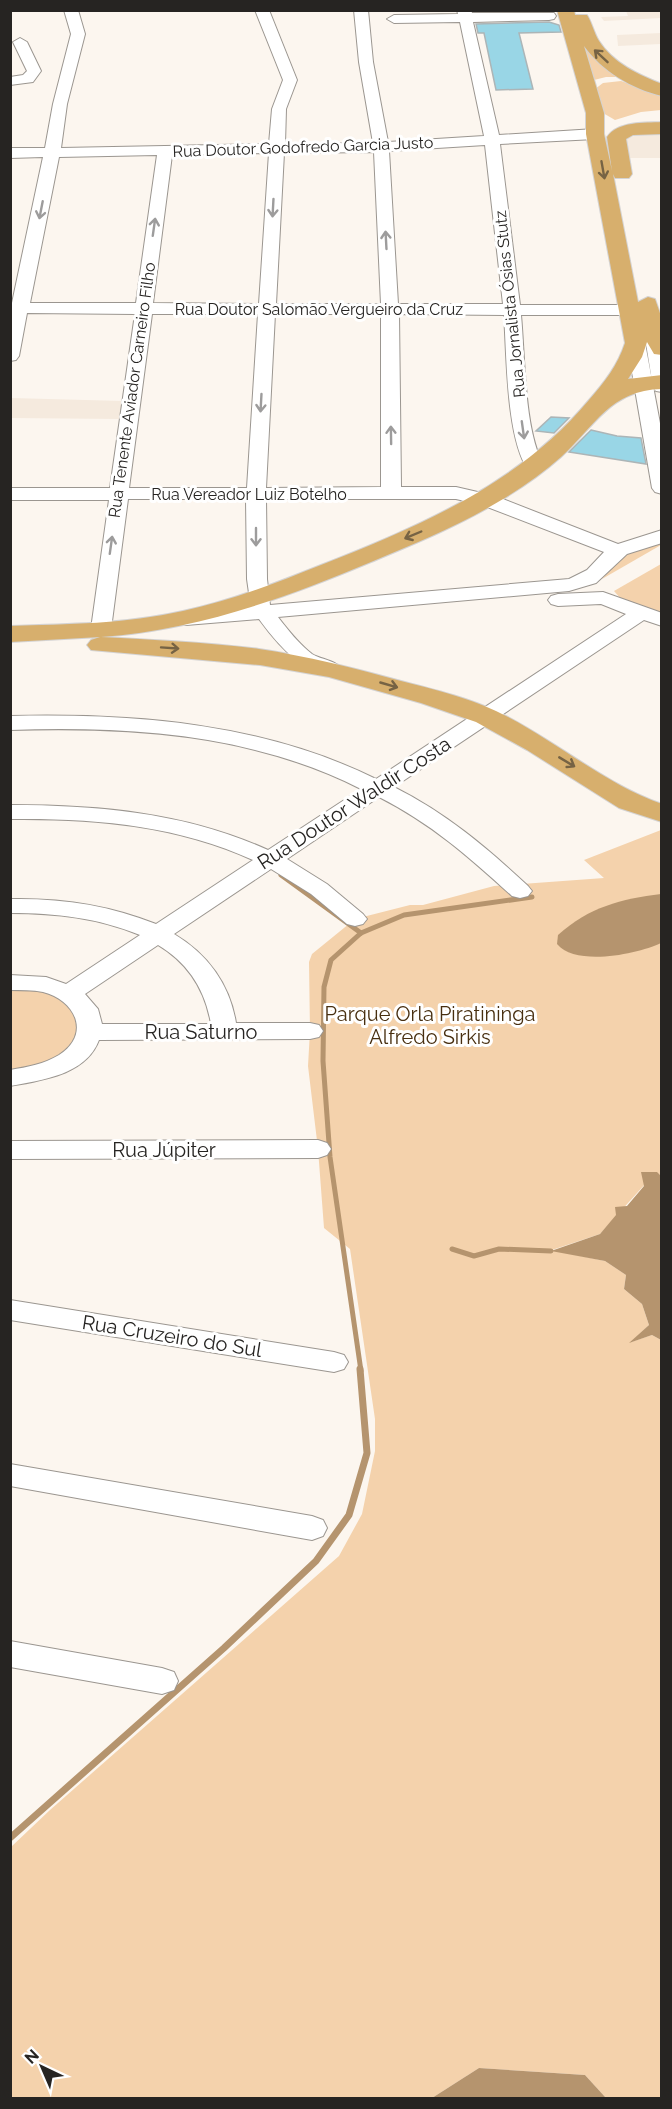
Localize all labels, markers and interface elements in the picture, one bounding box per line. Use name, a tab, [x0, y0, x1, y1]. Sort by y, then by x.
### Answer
one-way arrow	[594, 49, 609, 63]
street label: Rua Doutor Godofredo Garcia Justo	[172, 133, 434, 161]
one-way arrow	[598, 160, 609, 180]
one-way arrow	[267, 198, 278, 218]
one-way arrow	[35, 200, 46, 219]
street label: Rua Jornalista Ósias Stutz	[490, 209, 529, 399]
one-way arrow	[149, 217, 160, 237]
one-way arrow	[380, 231, 391, 251]
street label: Rua Tenente Aviador Carneiro Filho	[105, 261, 159, 519]
street label: Rua Doutor Salomão Vergueiro da Cruz	[175, 300, 463, 319]
one-way arrow	[256, 392, 267, 412]
one-way arrow	[517, 420, 528, 440]
one-way arrow	[385, 426, 397, 446]
street label: Rua Vereador Luiz Botelho	[151, 485, 347, 504]
one-way arrow	[250, 526, 262, 546]
one-way arrow	[405, 530, 423, 541]
one-way arrow	[106, 535, 117, 555]
one-way arrow	[160, 643, 180, 654]
one-way arrow	[379, 680, 398, 691]
street label: Rua Doutor Waldir Costa	[253, 731, 455, 875]
one-way arrow	[558, 757, 575, 769]
park label: Parque Orla Piratininga Alfredo Sirkis	[324, 1002, 536, 1049]
street label: Rua Saturno	[145, 1020, 258, 1044]
street label: Rua Júpiter	[112, 1138, 216, 1162]
street label: Rua Cruzeiro do Sul	[80, 1310, 264, 1362]
north arrow	[12, 2037, 72, 2097]
text: N	[21, 2045, 43, 2068]

